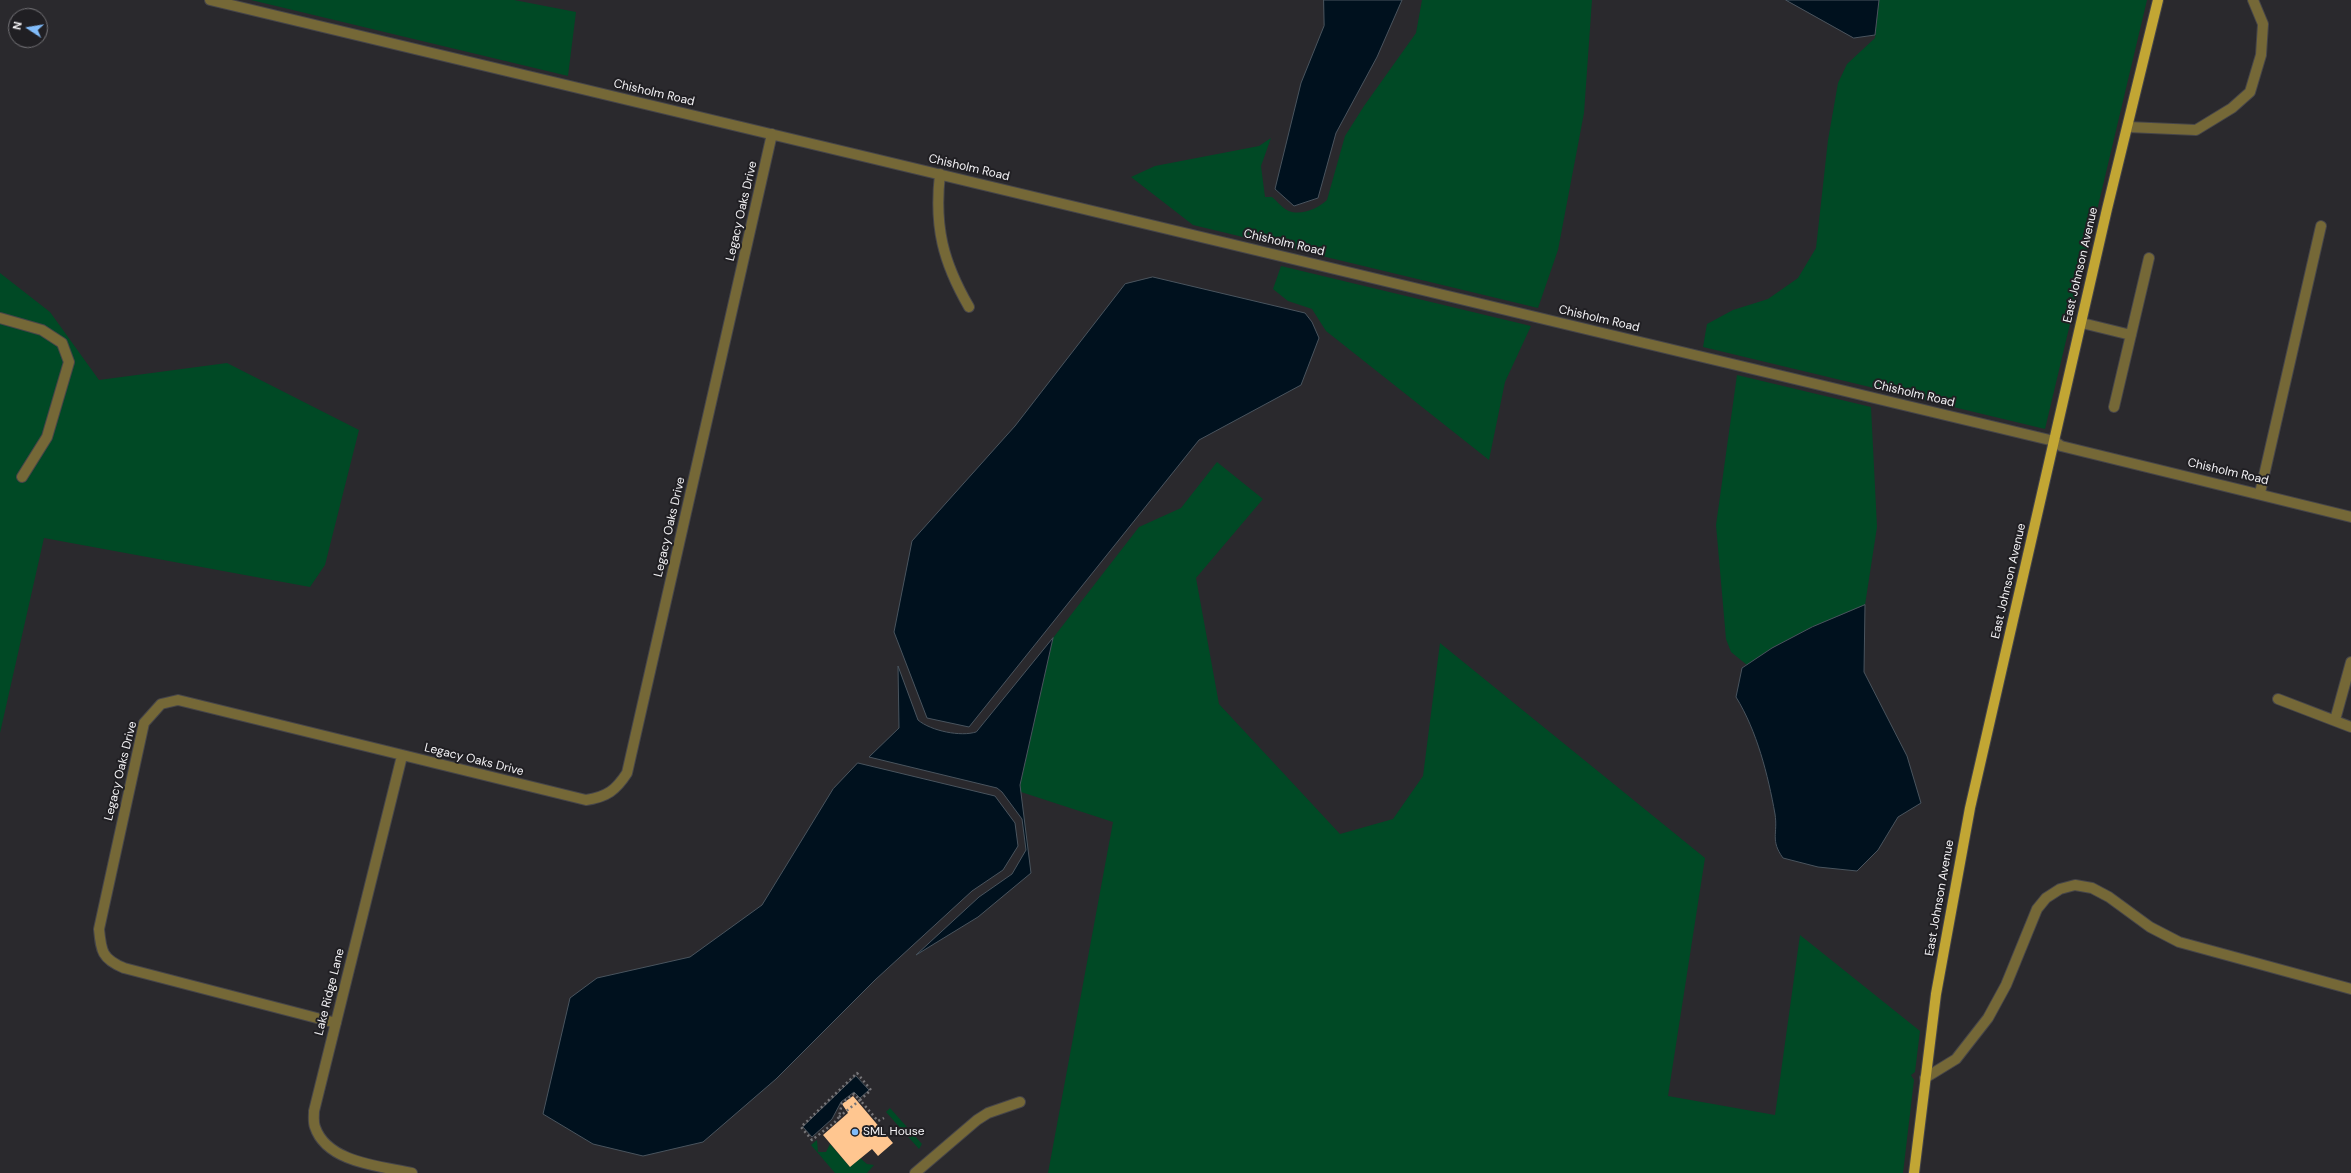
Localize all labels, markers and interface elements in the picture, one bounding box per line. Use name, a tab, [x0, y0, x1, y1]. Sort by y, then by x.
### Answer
north arrow	[8, 8, 48, 48]
text: N	[10, 20, 25, 31]
street label: Chisholm Road	[612, 77, 696, 109]
street label: Chisholm Road	[927, 152, 1011, 184]
street label: Legacy Oaks Drive	[724, 160, 760, 262]
street label: East Johnson Avenue	[2061, 206, 2101, 324]
street label: Chisholm Road	[1242, 227, 1326, 259]
street label: Chisholm Road	[1557, 303, 1641, 335]
street label: Chisholm Road	[1872, 378, 1956, 410]
street label: Chisholm Road	[2186, 456, 2270, 488]
street label: Legacy Oaks Drive	[652, 476, 688, 578]
street label: East Johnson Avenue	[1989, 522, 2029, 640]
street label: Legacy Oaks Drive	[102, 720, 140, 822]
street label: Legacy Oaks Drive	[423, 741, 525, 779]
street label: East Johnson Avenue	[1923, 839, 1957, 957]
street label: Lake Ridge Lane	[312, 947, 348, 1037]
place label: SML House	[863, 1125, 925, 1139]
marker: SML House	[850, 1127, 860, 1137]

